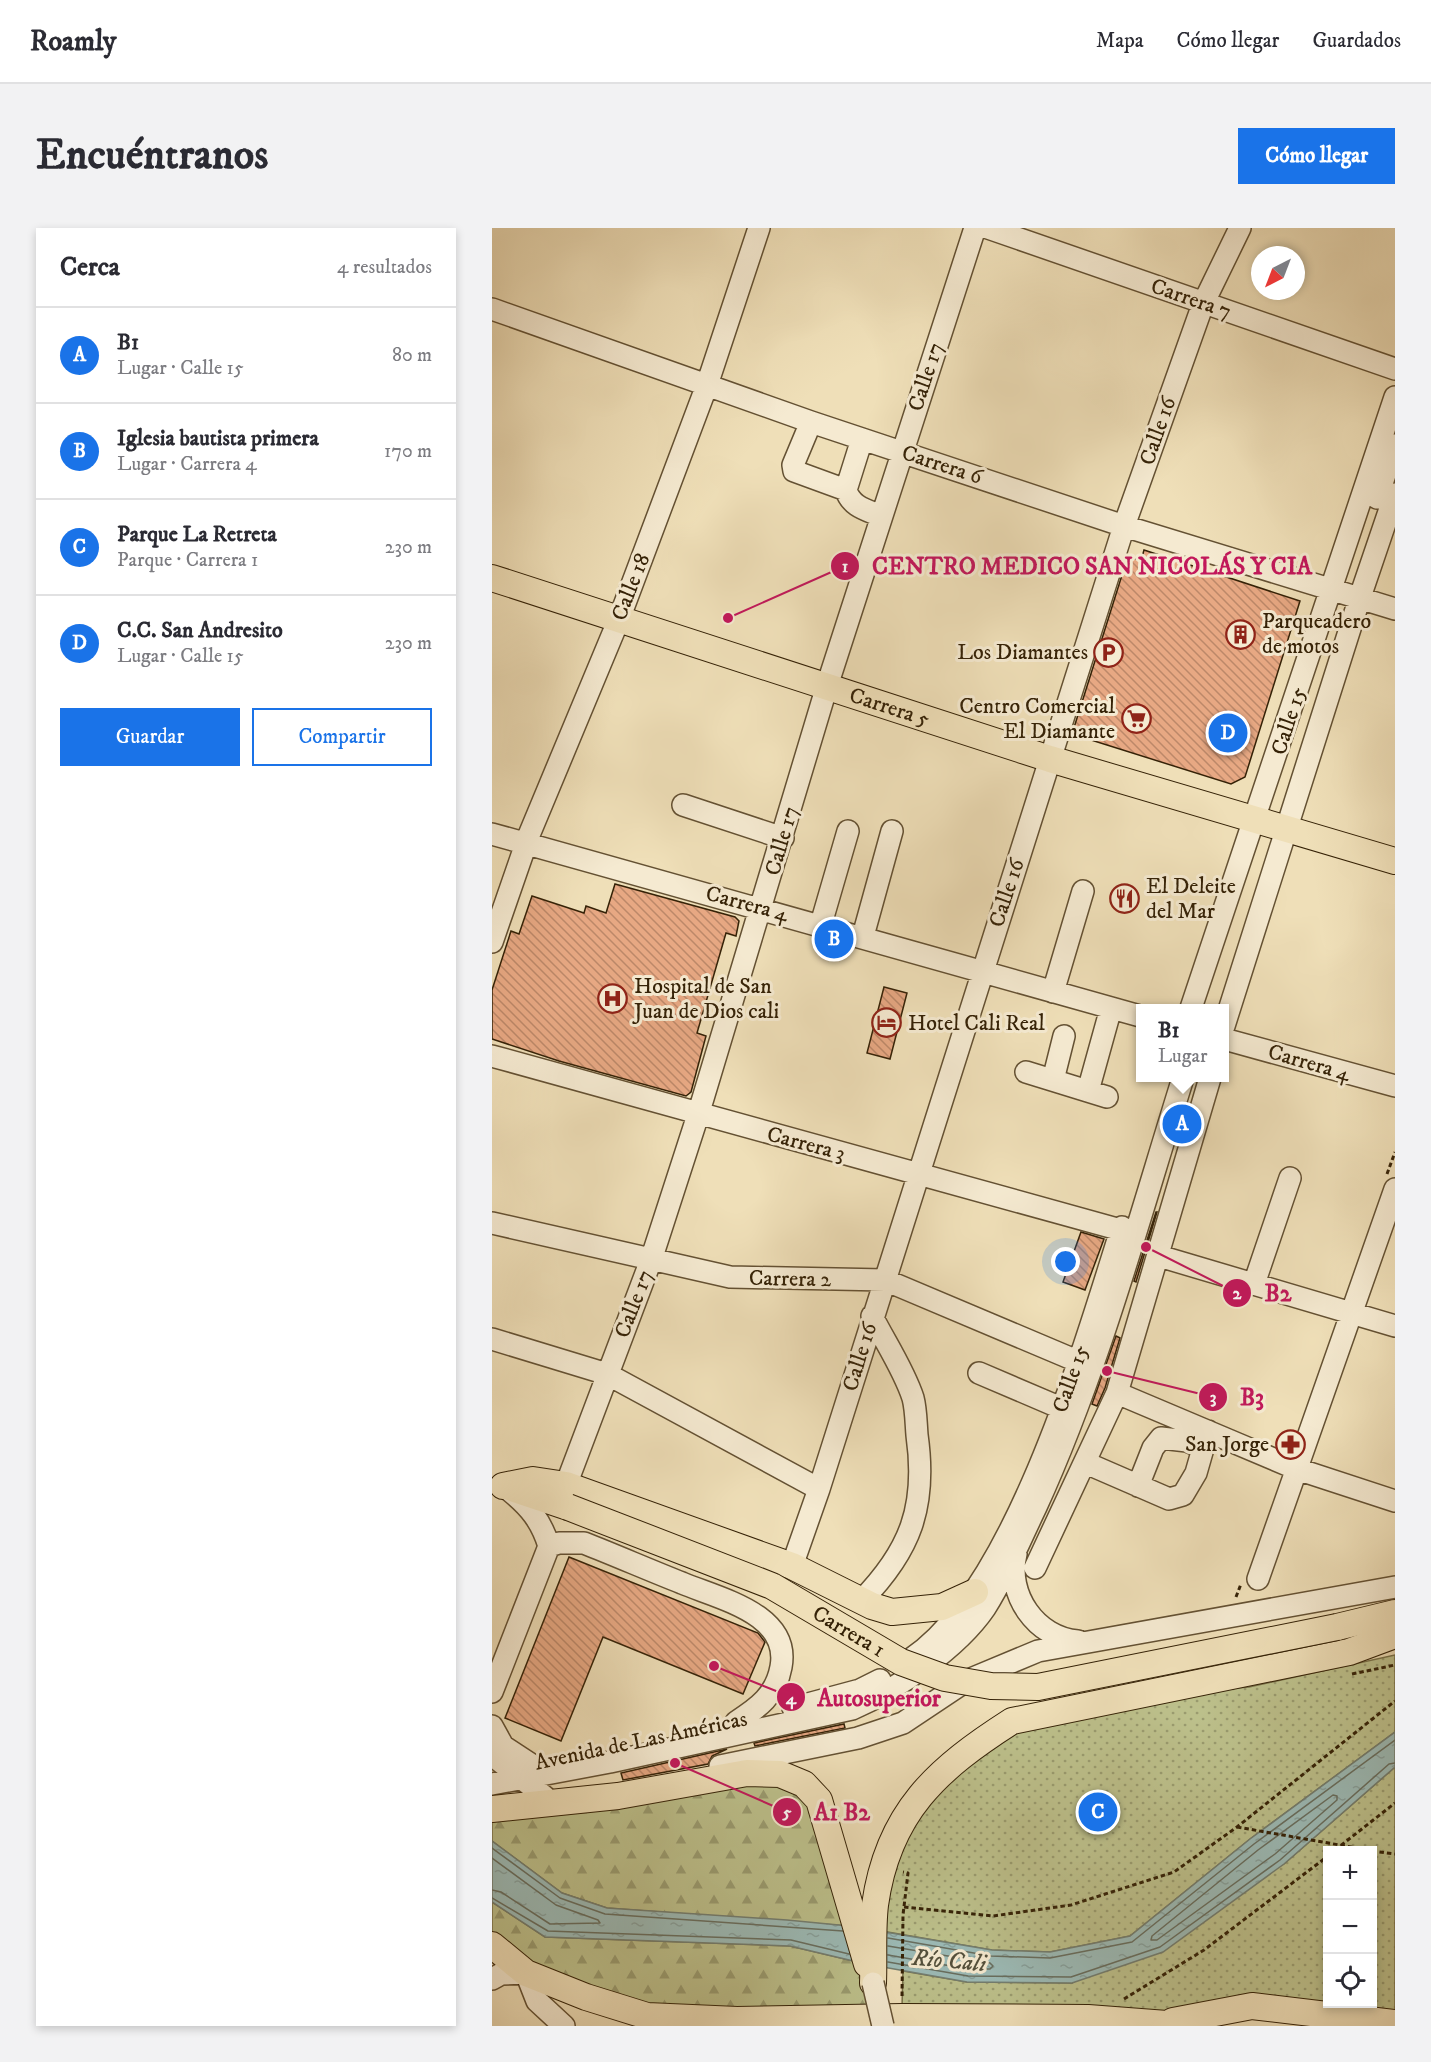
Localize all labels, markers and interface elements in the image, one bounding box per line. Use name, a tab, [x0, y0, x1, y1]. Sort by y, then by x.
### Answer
text: Roamly	[30, 24, 116, 59]
text: Mapa	[1096, 28, 1144, 54]
text: Cómo llegar	[1177, 28, 1279, 54]
text: Guardados	[1312, 28, 1401, 54]
button: Cómo llegar	[1238, 128, 1395, 184]
text: Encuéntranos	[36, 130, 268, 182]
north arrow	[1251, 246, 1305, 300]
text: Cerca	[60, 251, 120, 284]
text: 4 resultados	[337, 255, 432, 280]
street label: Carrera 7	[1147, 273, 1235, 325]
text: B1	[117, 329, 139, 356]
street label: Calle 17	[902, 339, 950, 415]
text: A	[73, 343, 86, 368]
text: 80 m	[392, 343, 432, 368]
text: Lugar · Calle 15	[117, 356, 244, 381]
street label: Calle 16	[1134, 392, 1183, 469]
text: Iglesia bautista primera	[117, 425, 319, 452]
text: B	[73, 439, 86, 464]
text: 170 m	[384, 439, 432, 464]
street label: Carrera 6	[898, 439, 987, 491]
text: Lugar · Carrera 4	[117, 452, 257, 477]
text: Parque La Retreta	[117, 521, 277, 548]
text: C	[73, 535, 86, 560]
text: 230 m	[385, 535, 432, 560]
callout: CENTRO MEDICO SAN NICOLÁS Y CIA	[830, 545, 1324, 587]
text: Parque · Carrera 1	[117, 548, 258, 573]
street label: Calle 18	[606, 549, 656, 625]
text: CENTRO MEDICO SAN NICOLÁS Y CIA	[872, 551, 1313, 582]
text: 1	[842, 556, 849, 578]
place label: Parqueadero de motos	[1262, 608, 1371, 660]
text: C.C. San Andresito	[117, 617, 283, 644]
building icon: Parqueadero de motos	[1225, 618, 1257, 650]
text: D	[72, 631, 87, 656]
text: 230 m	[385, 631, 432, 656]
parking icon: Los Diamantes	[1093, 636, 1125, 668]
place label: Los Diamantes	[957, 639, 1088, 666]
text: Lugar · Calle 15	[117, 644, 244, 669]
street label: Carrera 5	[846, 681, 933, 733]
street label: Calle 15	[1265, 684, 1313, 758]
place label: Centro Comercial El Diamante	[959, 693, 1115, 745]
supermarket icon: Centro Comercial El Diamante	[1120, 703, 1152, 735]
button: Guardar	[60, 708, 240, 766]
button: Compartir	[252, 708, 432, 766]
pin: D	[1208, 710, 1248, 756]
street label: Calle 17	[759, 803, 805, 879]
street label: Calle 16	[983, 854, 1031, 931]
place label: El Deleite del Mar	[1146, 873, 1236, 925]
street label: Carrera 4	[703, 880, 793, 928]
restaurant icon: El Deleite del Mar	[1109, 883, 1141, 915]
pin: B	[814, 916, 854, 962]
place label: Hospital de San Juan de Dios cali	[632, 973, 779, 1025]
hospital icon: Hospital de San Juan de Dios cali	[597, 983, 629, 1015]
popup	[1136, 1004, 1229, 1082]
hotel icon: Hotel Cali Real	[871, 1007, 903, 1039]
place label: Hotel Cali Real	[908, 1010, 1045, 1037]
text: B1	[1158, 1017, 1180, 1044]
street label: Carrera 4	[1265, 1038, 1355, 1088]
text: Lugar	[1158, 1044, 1207, 1069]
pin: A	[1162, 1102, 1202, 1146]
street label: Carrera 3	[764, 1121, 848, 1167]
your location	[1051, 1247, 1080, 1276]
street label: Carrera 2	[749, 1265, 832, 1293]
street label: Calle 17	[609, 1266, 659, 1342]
callout: B2	[1222, 1272, 1303, 1314]
text: B2	[1265, 1279, 1293, 1309]
text: 2	[1233, 1283, 1243, 1305]
street label: Calle 16	[837, 1318, 884, 1395]
street label: Calle 15	[1047, 1342, 1095, 1416]
callout: B3	[1198, 1376, 1276, 1418]
text: B3	[1240, 1383, 1264, 1413]
text: 3	[1210, 1387, 1217, 1409]
pharmacy icon: San Jorge	[1274, 1428, 1306, 1460]
place label: San Jorge	[1185, 1431, 1269, 1458]
street label: Carrera 1	[808, 1599, 890, 1663]
callout: Autosuperior	[776, 1676, 953, 1718]
text: Autosuperior	[816, 1684, 942, 1714]
text: 4	[785, 1688, 797, 1710]
street label: Avenida de Las Américas	[532, 1705, 750, 1777]
pin: C	[1078, 1790, 1118, 1834]
callout: A1 B2	[772, 1791, 882, 1833]
text: A1 B2	[813, 1798, 871, 1828]
text: 5	[782, 1802, 792, 1824]
map controls	[1323, 1846, 1377, 2008]
button: +	[1323, 1846, 1377, 1900]
button: −	[1323, 1900, 1377, 1954]
water label: Río Cali	[910, 1943, 989, 1979]
button: locate	[1323, 1954, 1377, 2008]

